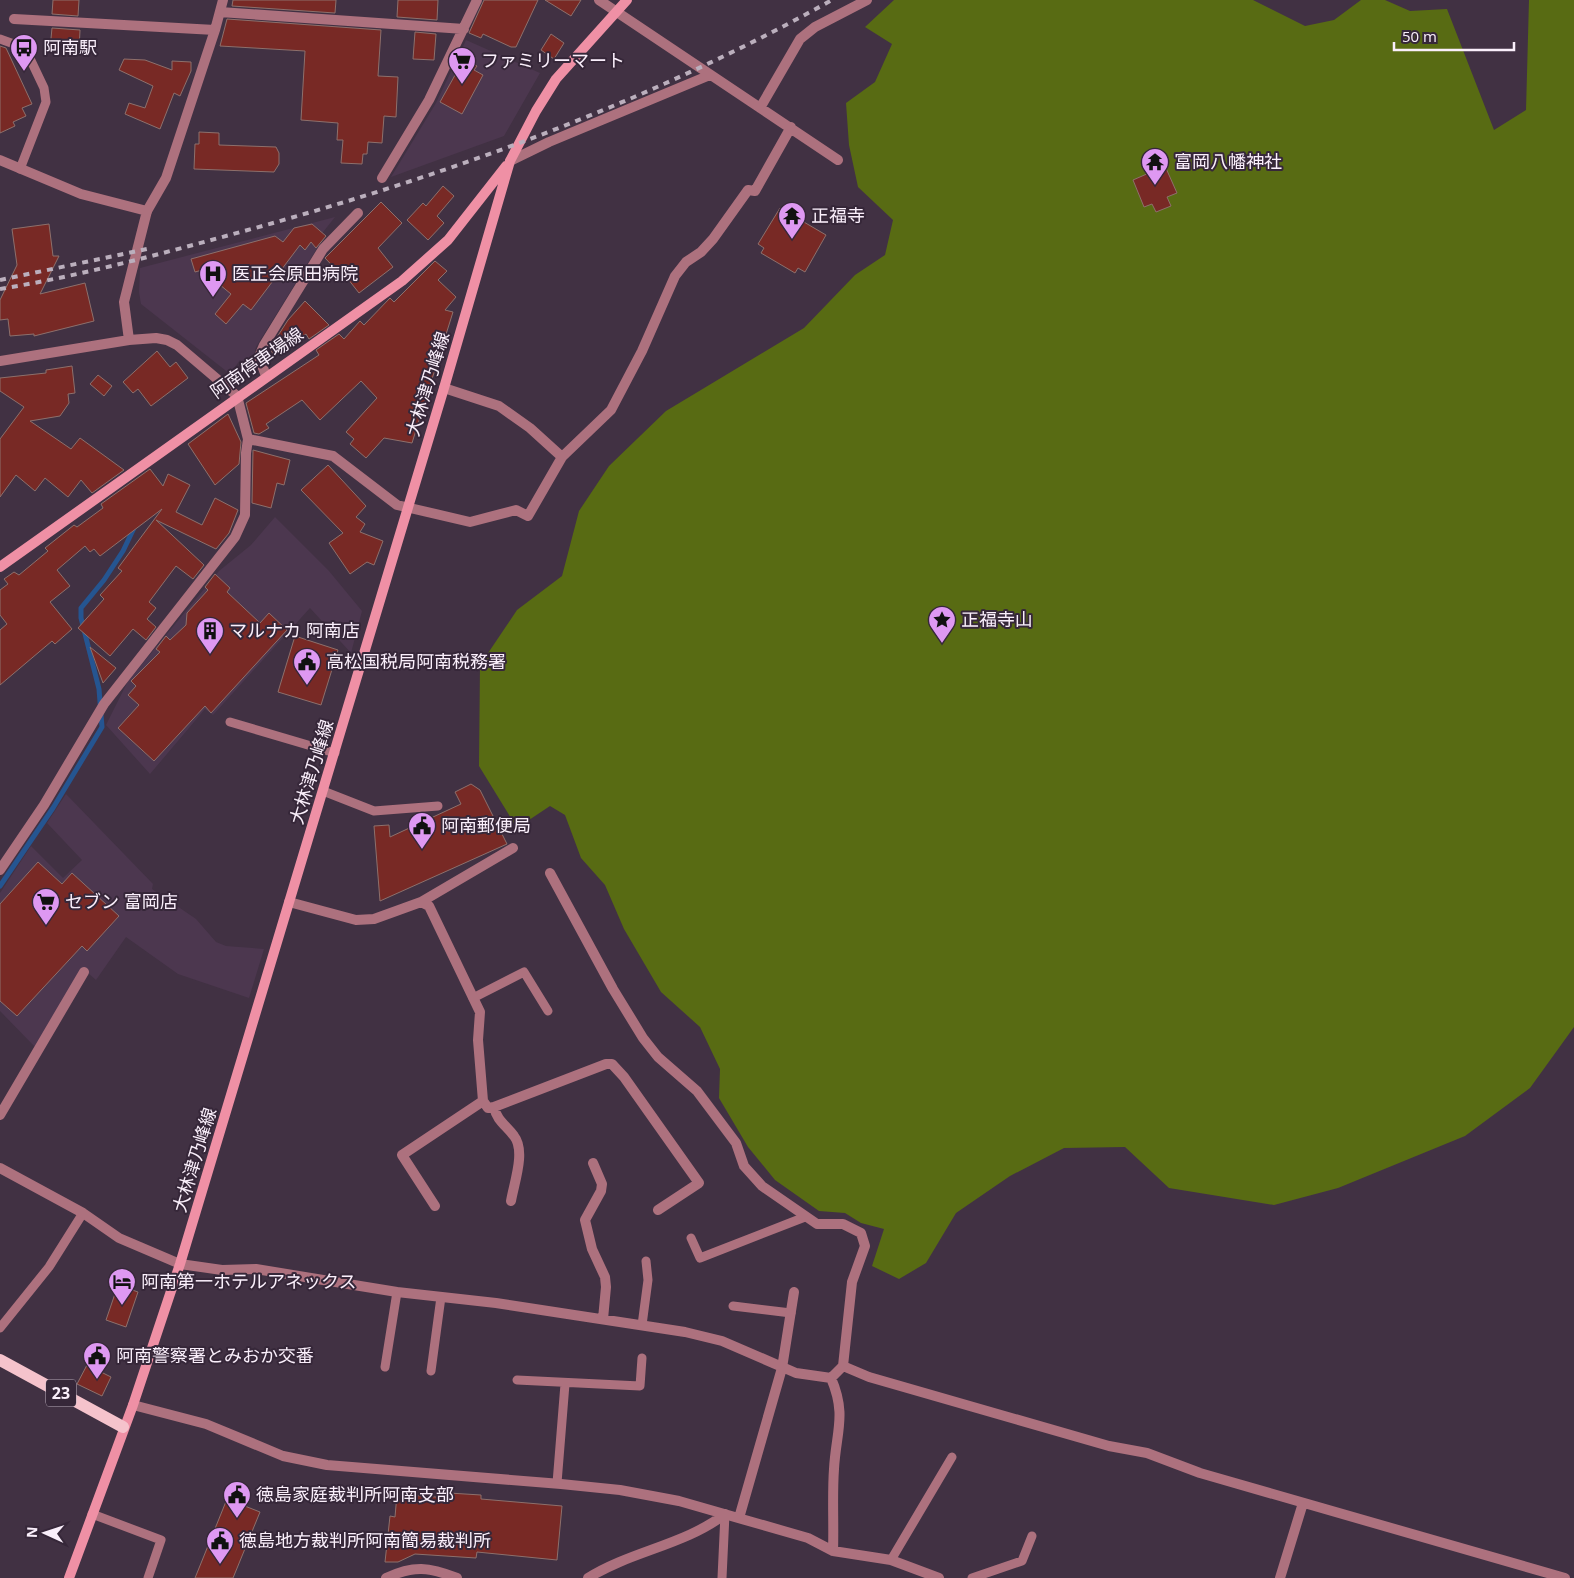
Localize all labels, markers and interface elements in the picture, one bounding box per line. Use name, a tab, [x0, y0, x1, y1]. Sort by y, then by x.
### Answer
scale bar	[1394, 20, 1514, 52]
text: 50 m	[1402, 26, 1437, 46]
bus stop icon: 阿南駅	[9, 33, 39, 72]
place label: 阿南駅	[43, 35, 97, 59]
supermarket icon: ファミリーマート	[447, 46, 477, 85]
place label: ファミリーマート	[481, 48, 625, 72]
temple icon: 富岡八幡神社	[1140, 147, 1170, 186]
place label: 富岡八幡神社	[1174, 149, 1282, 173]
temple icon: 正福寺	[777, 201, 807, 240]
place label: 正福寺	[811, 203, 865, 227]
hospital icon: 医正会原田病院	[198, 259, 228, 298]
place label: 医正会原田病院	[232, 261, 358, 285]
street label: 阿南停車場線	[205, 321, 308, 403]
street label: 大林津乃峰線	[400, 329, 454, 439]
place icon: 正福寺山	[927, 605, 957, 644]
place label: 正福寺山	[961, 607, 1033, 631]
building icon: マルナカ 阿南店	[195, 616, 225, 655]
place label: マルナカ 阿南店	[229, 618, 360, 642]
public building icon: 高松国税局阿南税務署	[292, 647, 322, 686]
place label: 高松国税局阿南税務署	[326, 649, 506, 673]
street label: 大林津乃峰線	[284, 717, 338, 827]
public building icon: 阿南郵便局	[407, 811, 437, 850]
place label: 阿南郵便局	[441, 813, 531, 837]
supermarket icon: セブン 富岡店	[31, 887, 61, 926]
place label: セブン 富岡店	[65, 889, 178, 913]
street label: 大林津乃峰線	[167, 1105, 221, 1215]
hotel icon: 阿南第一ホテルアネックス	[107, 1267, 137, 1306]
place label: 阿南第一ホテルアネックス	[141, 1269, 356, 1293]
public building icon: 阿南警察署とみおか交番	[82, 1341, 112, 1380]
place label: 阿南警察署とみおか交番	[116, 1343, 314, 1367]
road number: 23	[46, 1380, 76, 1406]
public building icon: 徳島家庭裁判所阿南支部	[222, 1480, 252, 1519]
place label: 徳島家庭裁判所阿南支部	[256, 1482, 454, 1506]
north arrow	[20, 1508, 70, 1558]
text: N	[22, 1526, 41, 1538]
public building icon: 徳島地方裁判所阿南簡易裁判所	[205, 1526, 235, 1565]
place label: 徳島地方裁判所阿南簡易裁判所	[239, 1528, 491, 1552]

